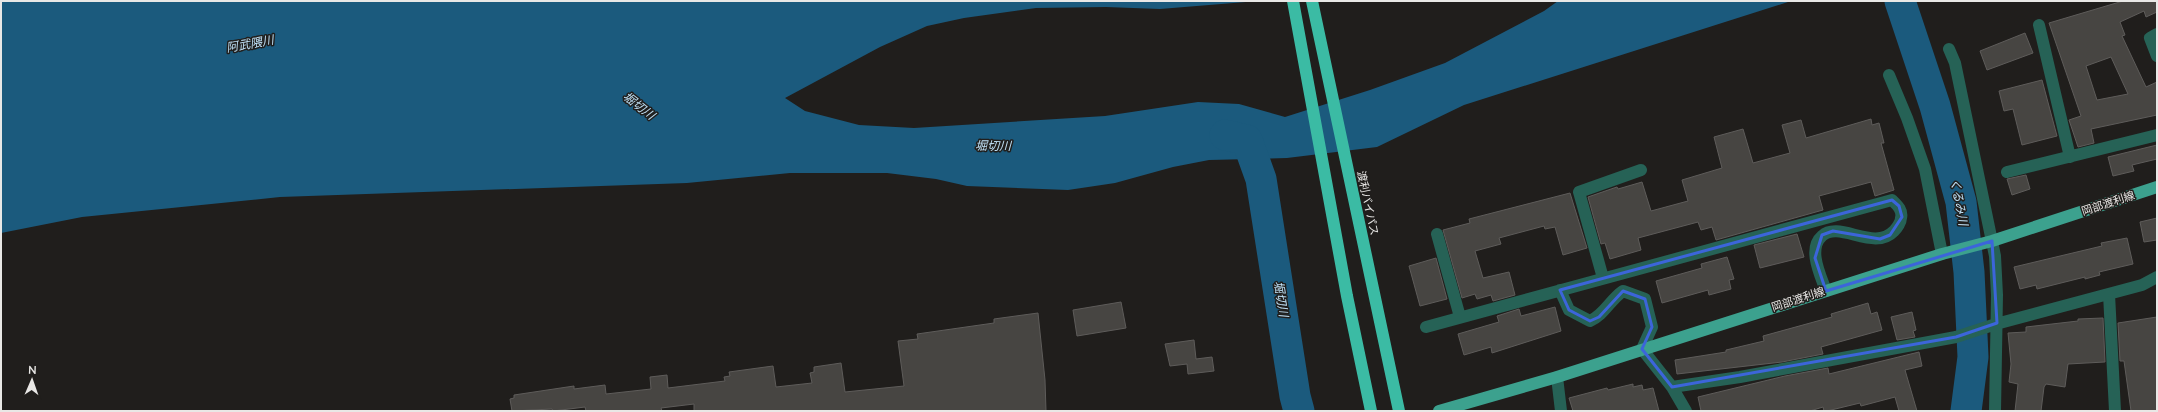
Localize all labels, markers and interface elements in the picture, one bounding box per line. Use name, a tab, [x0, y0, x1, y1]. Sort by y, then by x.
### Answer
water label: 阿武隈川	[225, 32, 277, 55]
water label: 堀切川	[621, 89, 660, 124]
water label: 堀切川	[975, 138, 1013, 153]
street label: 渡利バイパス	[1355, 169, 1382, 236]
water label: くるみ川	[1948, 177, 1972, 229]
street label: 岡部渡利線	[2080, 188, 2136, 217]
water label: 堀切川	[1271, 280, 1292, 320]
street label: 岡部渡利線	[1770, 284, 1826, 313]
north arrow	[12, 360, 52, 400]
text: N	[28, 363, 37, 376]

